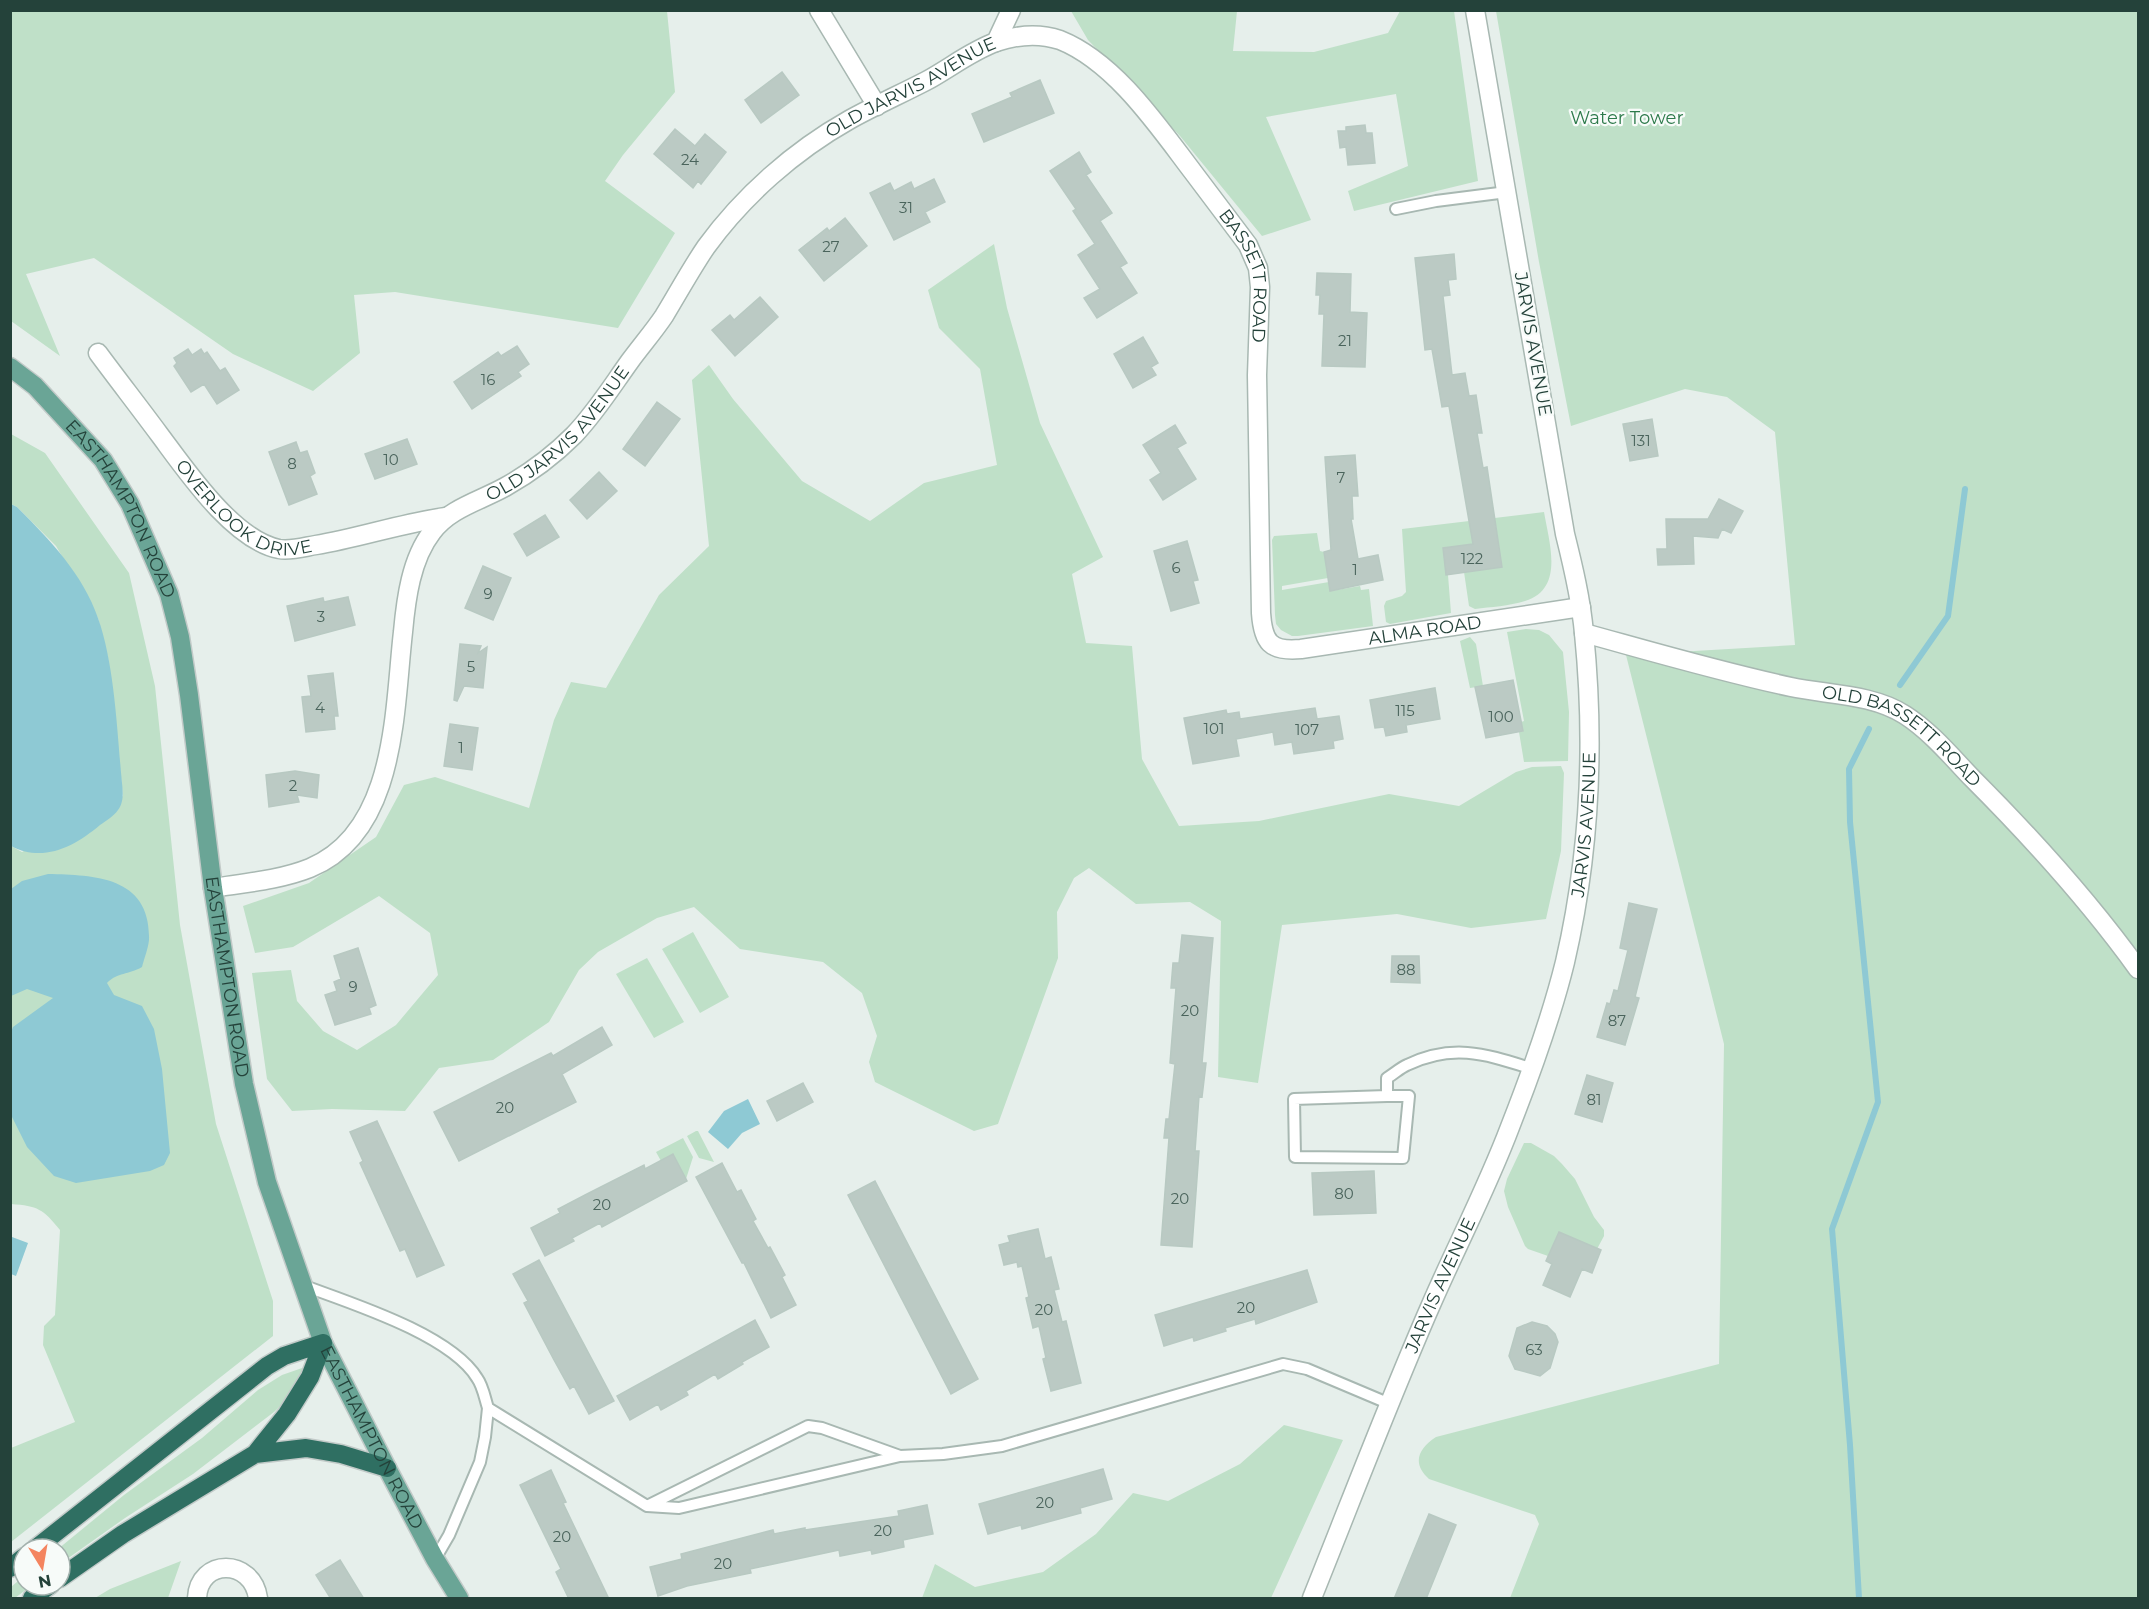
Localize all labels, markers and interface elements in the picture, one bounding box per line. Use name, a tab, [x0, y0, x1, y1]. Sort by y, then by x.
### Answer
street label: OLD JARVIS AVENUE	[821, 32, 999, 142]
park label: Water Tower	[1570, 107, 1684, 129]
house number: 24	[681, 150, 699, 169]
house number: 31	[899, 198, 913, 217]
street label: BASSETT ROAD	[1214, 205, 1271, 343]
house number: 27	[822, 237, 840, 256]
street label: JARVIS AVENUE	[1509, 269, 1556, 418]
house number: 21	[1338, 331, 1352, 350]
street label: OLD JARVIS AVENUE	[482, 362, 634, 506]
house number: 16	[481, 370, 495, 389]
street label: EASTHAMPTON ROAD	[61, 415, 180, 601]
house number: 131	[1631, 431, 1651, 450]
house number: 10	[383, 450, 399, 469]
house number: 8	[287, 454, 297, 473]
street label: OVERLOOK DRIVE	[171, 455, 314, 561]
house number: 7	[1337, 468, 1346, 487]
house number: 122	[1461, 549, 1483, 568]
house number: 6	[1171, 558, 1181, 577]
house number: 1	[1352, 560, 1358, 579]
house number: 9	[483, 584, 493, 603]
house number: 3	[317, 607, 325, 626]
street label: ALMA ROAD	[1367, 611, 1483, 650]
house number: 5	[467, 657, 475, 676]
street label: OLD BASSETT ROAD	[1821, 681, 1986, 792]
house number: 4	[315, 698, 325, 717]
house number: 115	[1395, 701, 1415, 720]
house number: 100	[1488, 707, 1514, 726]
house number: 101	[1204, 719, 1224, 738]
house number: 107	[1295, 720, 1319, 739]
house number: 1	[458, 738, 464, 757]
street label: JARVIS AVENUE	[1567, 752, 1600, 900]
house number: 2	[289, 776, 297, 795]
street label: EASTHAMPTON ROAD	[201, 875, 254, 1079]
house number: 88	[1396, 960, 1416, 979]
house number: 9	[348, 977, 358, 996]
house number: 20	[1181, 1001, 1199, 1020]
house number: 87	[1608, 1011, 1626, 1030]
house number: 81	[1587, 1090, 1602, 1109]
house number: 20	[496, 1098, 514, 1117]
house number: 80	[1334, 1184, 1354, 1203]
house number: 20	[1171, 1189, 1189, 1208]
house number: 20	[593, 1195, 611, 1214]
street label: JARVIS AVENUE	[1400, 1214, 1480, 1357]
house number: 20	[1237, 1298, 1255, 1317]
house number: 20	[1035, 1300, 1053, 1319]
house number: 63	[1525, 1340, 1543, 1359]
street label: EASTHAMPTON ROAD	[315, 1342, 428, 1533]
house number: 20	[1036, 1493, 1054, 1512]
house number: 20	[874, 1521, 892, 1540]
house number: 20	[553, 1527, 571, 1546]
north arrow	[12, 1537, 72, 1597]
house number: 20	[714, 1554, 732, 1573]
text: N	[37, 1571, 53, 1592]

